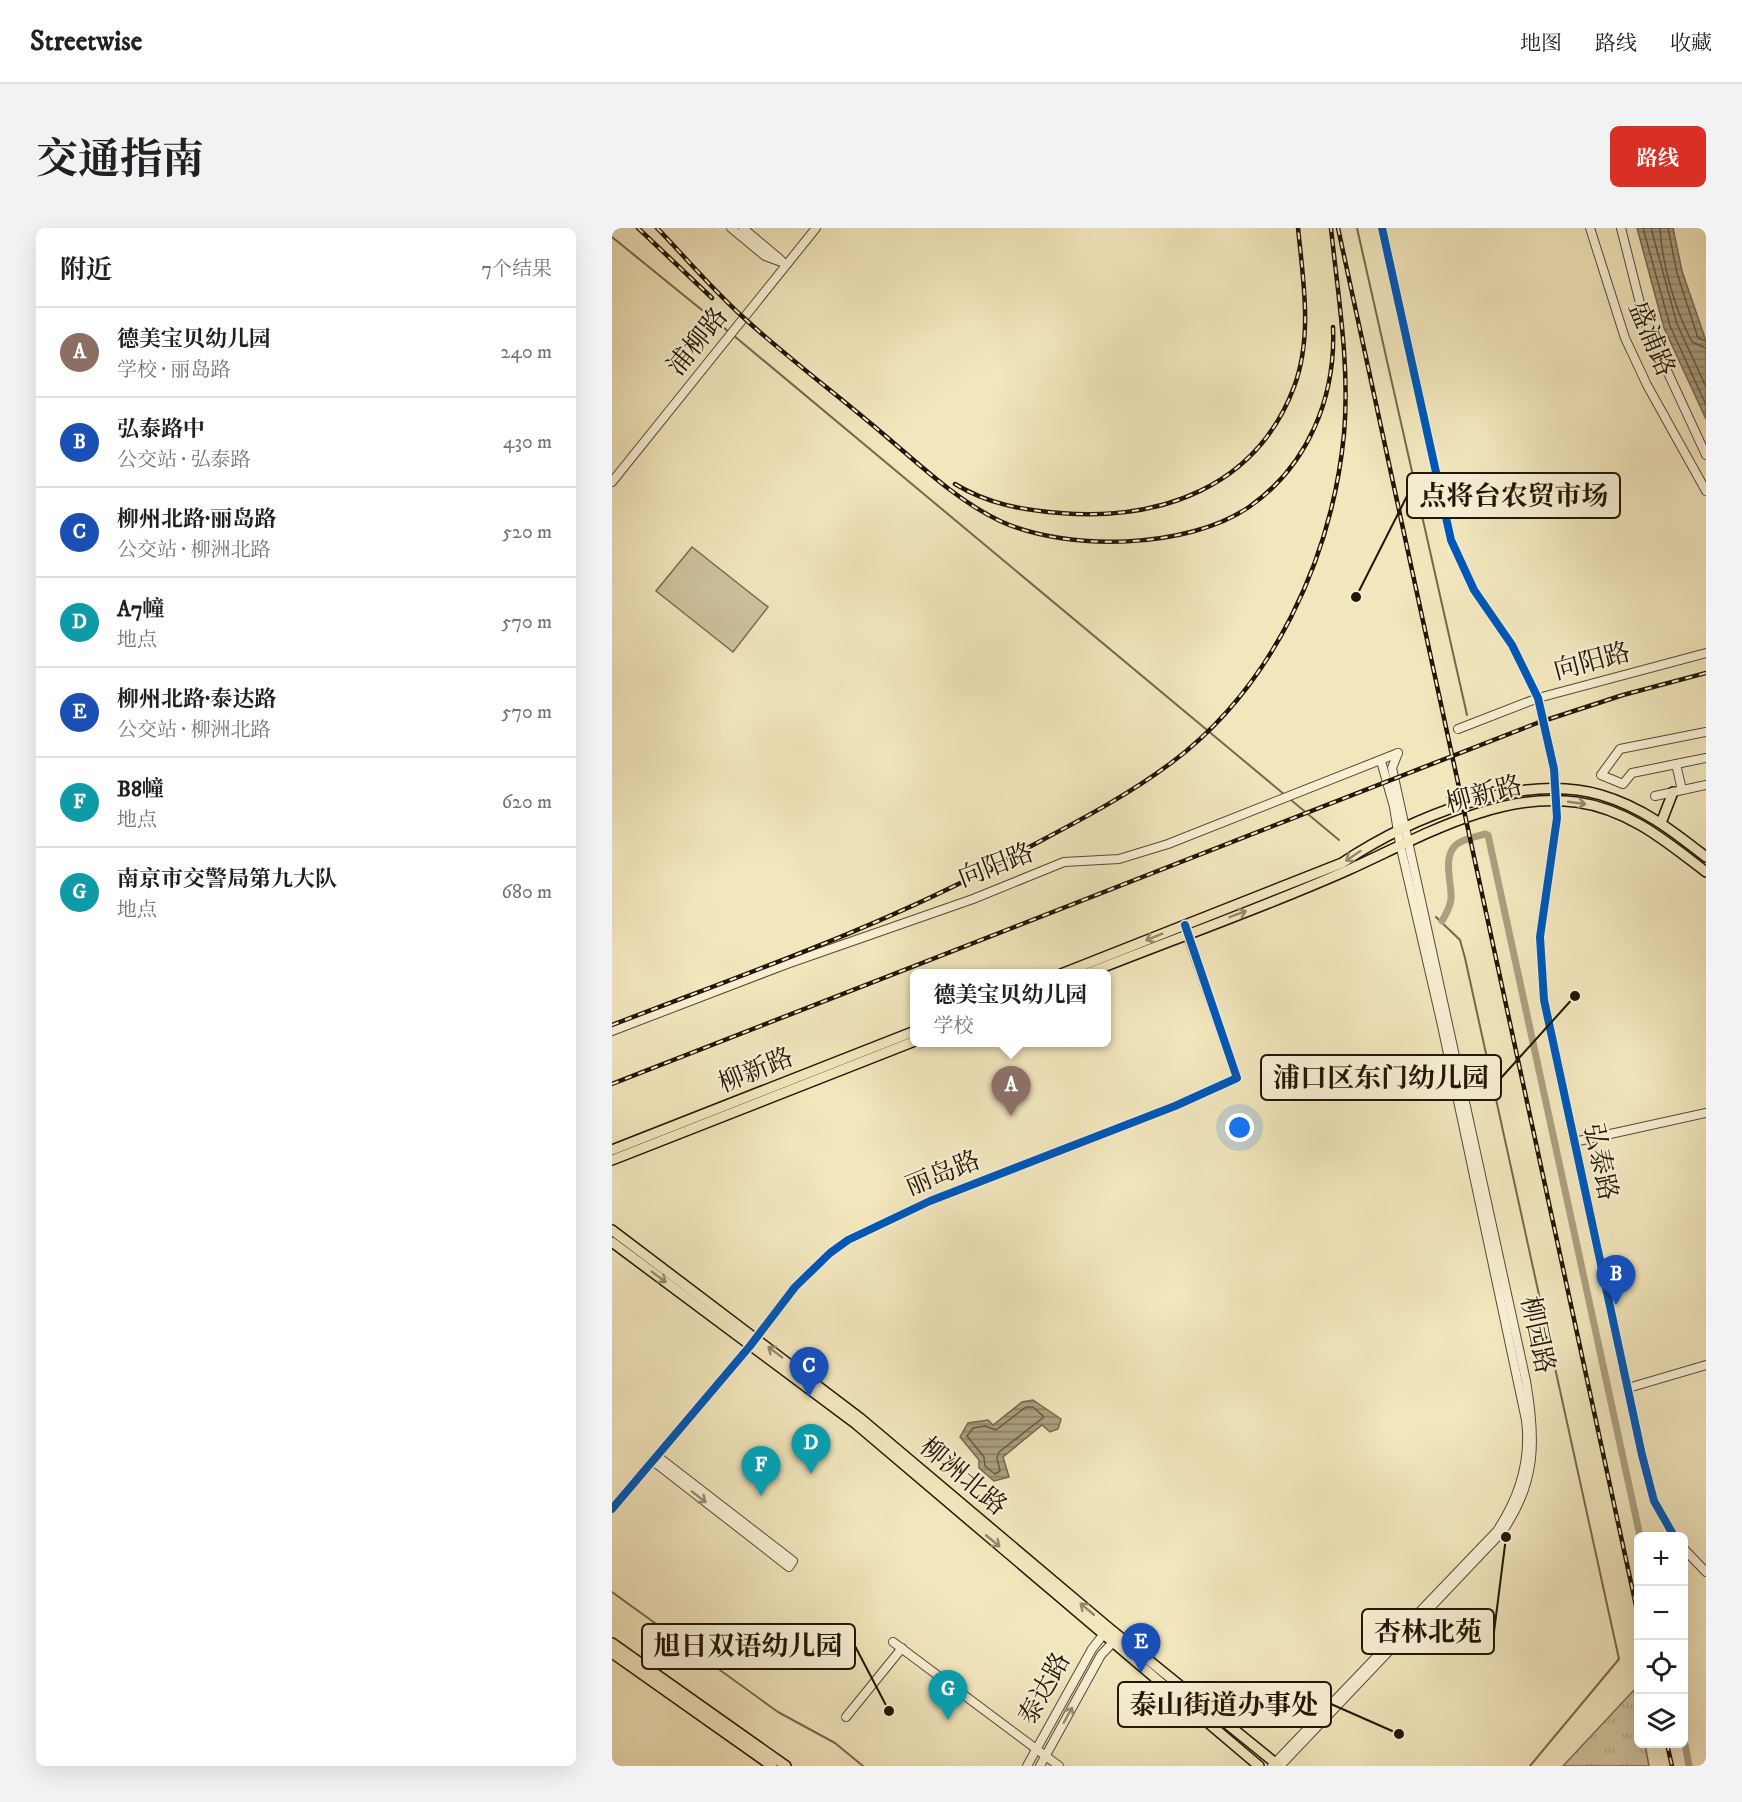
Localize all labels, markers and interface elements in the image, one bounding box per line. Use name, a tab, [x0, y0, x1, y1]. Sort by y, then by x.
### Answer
text: Streetwise	[30, 24, 142, 59]
text: 地图	[1520, 31, 1562, 57]
text: 路线	[1595, 31, 1637, 57]
text: 收藏	[1670, 31, 1712, 57]
button: 路线	[1610, 126, 1706, 187]
text: 交通指南	[36, 135, 204, 187]
text: 附近	[60, 254, 112, 287]
text: 7个结果	[481, 257, 552, 282]
street label: 盛浦路	[1621, 297, 1681, 381]
street label: 浦柳路	[661, 301, 735, 383]
text: 德美宝贝幼儿园	[117, 326, 271, 353]
text: A	[73, 340, 86, 365]
text: 240 m	[501, 340, 552, 365]
text: 学校 · 丽岛路	[117, 358, 230, 383]
text: 弘泰路中	[117, 416, 205, 443]
text: B	[73, 430, 86, 455]
text: 430 m	[503, 430, 552, 455]
text: 公交站 · 弘泰路	[117, 448, 250, 473]
callout: 点将台农贸市场	[1407, 473, 1620, 518]
text: 点将台农贸市场	[1420, 480, 1609, 514]
text: 柳州北路·丽岛路	[117, 506, 276, 533]
text: C	[73, 520, 86, 545]
text: 520 m	[502, 520, 552, 545]
text: 公交站 · 柳洲北路	[117, 538, 270, 563]
text: A7幢	[117, 596, 165, 623]
text: D	[72, 610, 87, 635]
text: 570 m	[501, 610, 552, 635]
text: 地点	[117, 628, 157, 653]
street label: 向阳路	[1550, 636, 1634, 688]
text: 柳州北路·泰达路	[117, 686, 276, 713]
text: E	[72, 700, 87, 725]
text: 570 m	[501, 700, 552, 725]
text: 公交站 · 柳洲北路	[117, 718, 270, 743]
street label: 柳新路	[1442, 769, 1526, 821]
text: B8幢	[117, 776, 164, 803]
text: F	[73, 790, 86, 815]
text: 620 m	[502, 790, 552, 815]
one-way arrow	[1567, 798, 1587, 809]
text: 地点	[117, 808, 157, 833]
street label: 向阳路	[954, 837, 1038, 895]
one-way arrow	[1345, 849, 1362, 862]
text: 南京市交警局第九大队	[117, 866, 337, 893]
text: G	[73, 880, 86, 905]
text: 680 m	[502, 880, 552, 905]
text: 地点	[117, 898, 157, 923]
one-way arrow	[1228, 907, 1247, 918]
one-way arrow	[1145, 932, 1163, 943]
popup	[910, 969, 1111, 1047]
text: 德美宝贝幼儿园	[933, 982, 1088, 1009]
text: 学校	[933, 1014, 973, 1039]
street label: 柳新路	[714, 1041, 798, 1101]
callout: 浦口区东门幼儿园	[1261, 1055, 1501, 1100]
text: 浦口区东门幼儿园	[1273, 1062, 1489, 1096]
pin: A	[992, 1066, 1030, 1116]
your location	[1225, 1113, 1254, 1142]
street label: 弘泰路	[1576, 1120, 1624, 1204]
street label: 丽岛路	[901, 1144, 985, 1204]
pin: B	[1596, 1256, 1636, 1305]
one-way arrow	[650, 1271, 666, 1283]
street label: 柳园路	[1513, 1293, 1561, 1377]
one-way arrow	[767, 1345, 783, 1358]
pin: C	[790, 1348, 828, 1397]
pin: D	[792, 1424, 830, 1474]
street label: 柳洲北路	[913, 1431, 1013, 1523]
pin: F	[742, 1446, 780, 1496]
one-way arrow	[691, 1490, 707, 1503]
map controls	[1634, 1532, 1688, 1748]
button: +	[1634, 1532, 1688, 1586]
one-way arrow	[985, 1534, 1000, 1548]
button: −	[1634, 1586, 1688, 1640]
one-way arrow	[1080, 1602, 1095, 1616]
callout: 杏林北苑	[1362, 1609, 1494, 1654]
text: 杏林北苑	[1374, 1616, 1482, 1650]
callout: 旭日双语幼儿园	[642, 1624, 855, 1669]
pin: E	[1122, 1624, 1160, 1673]
text: 旭日双语幼儿园	[654, 1630, 843, 1664]
button: locate	[1634, 1640, 1688, 1694]
street label: 泰达路	[1012, 1647, 1078, 1731]
pin: G	[928, 1670, 968, 1720]
callout: 泰山街道办事处	[1118, 1682, 1331, 1727]
text: 泰山街道办事处	[1130, 1689, 1319, 1723]
button: layers	[1634, 1694, 1688, 1748]
one-way arrow	[1063, 1706, 1074, 1724]

